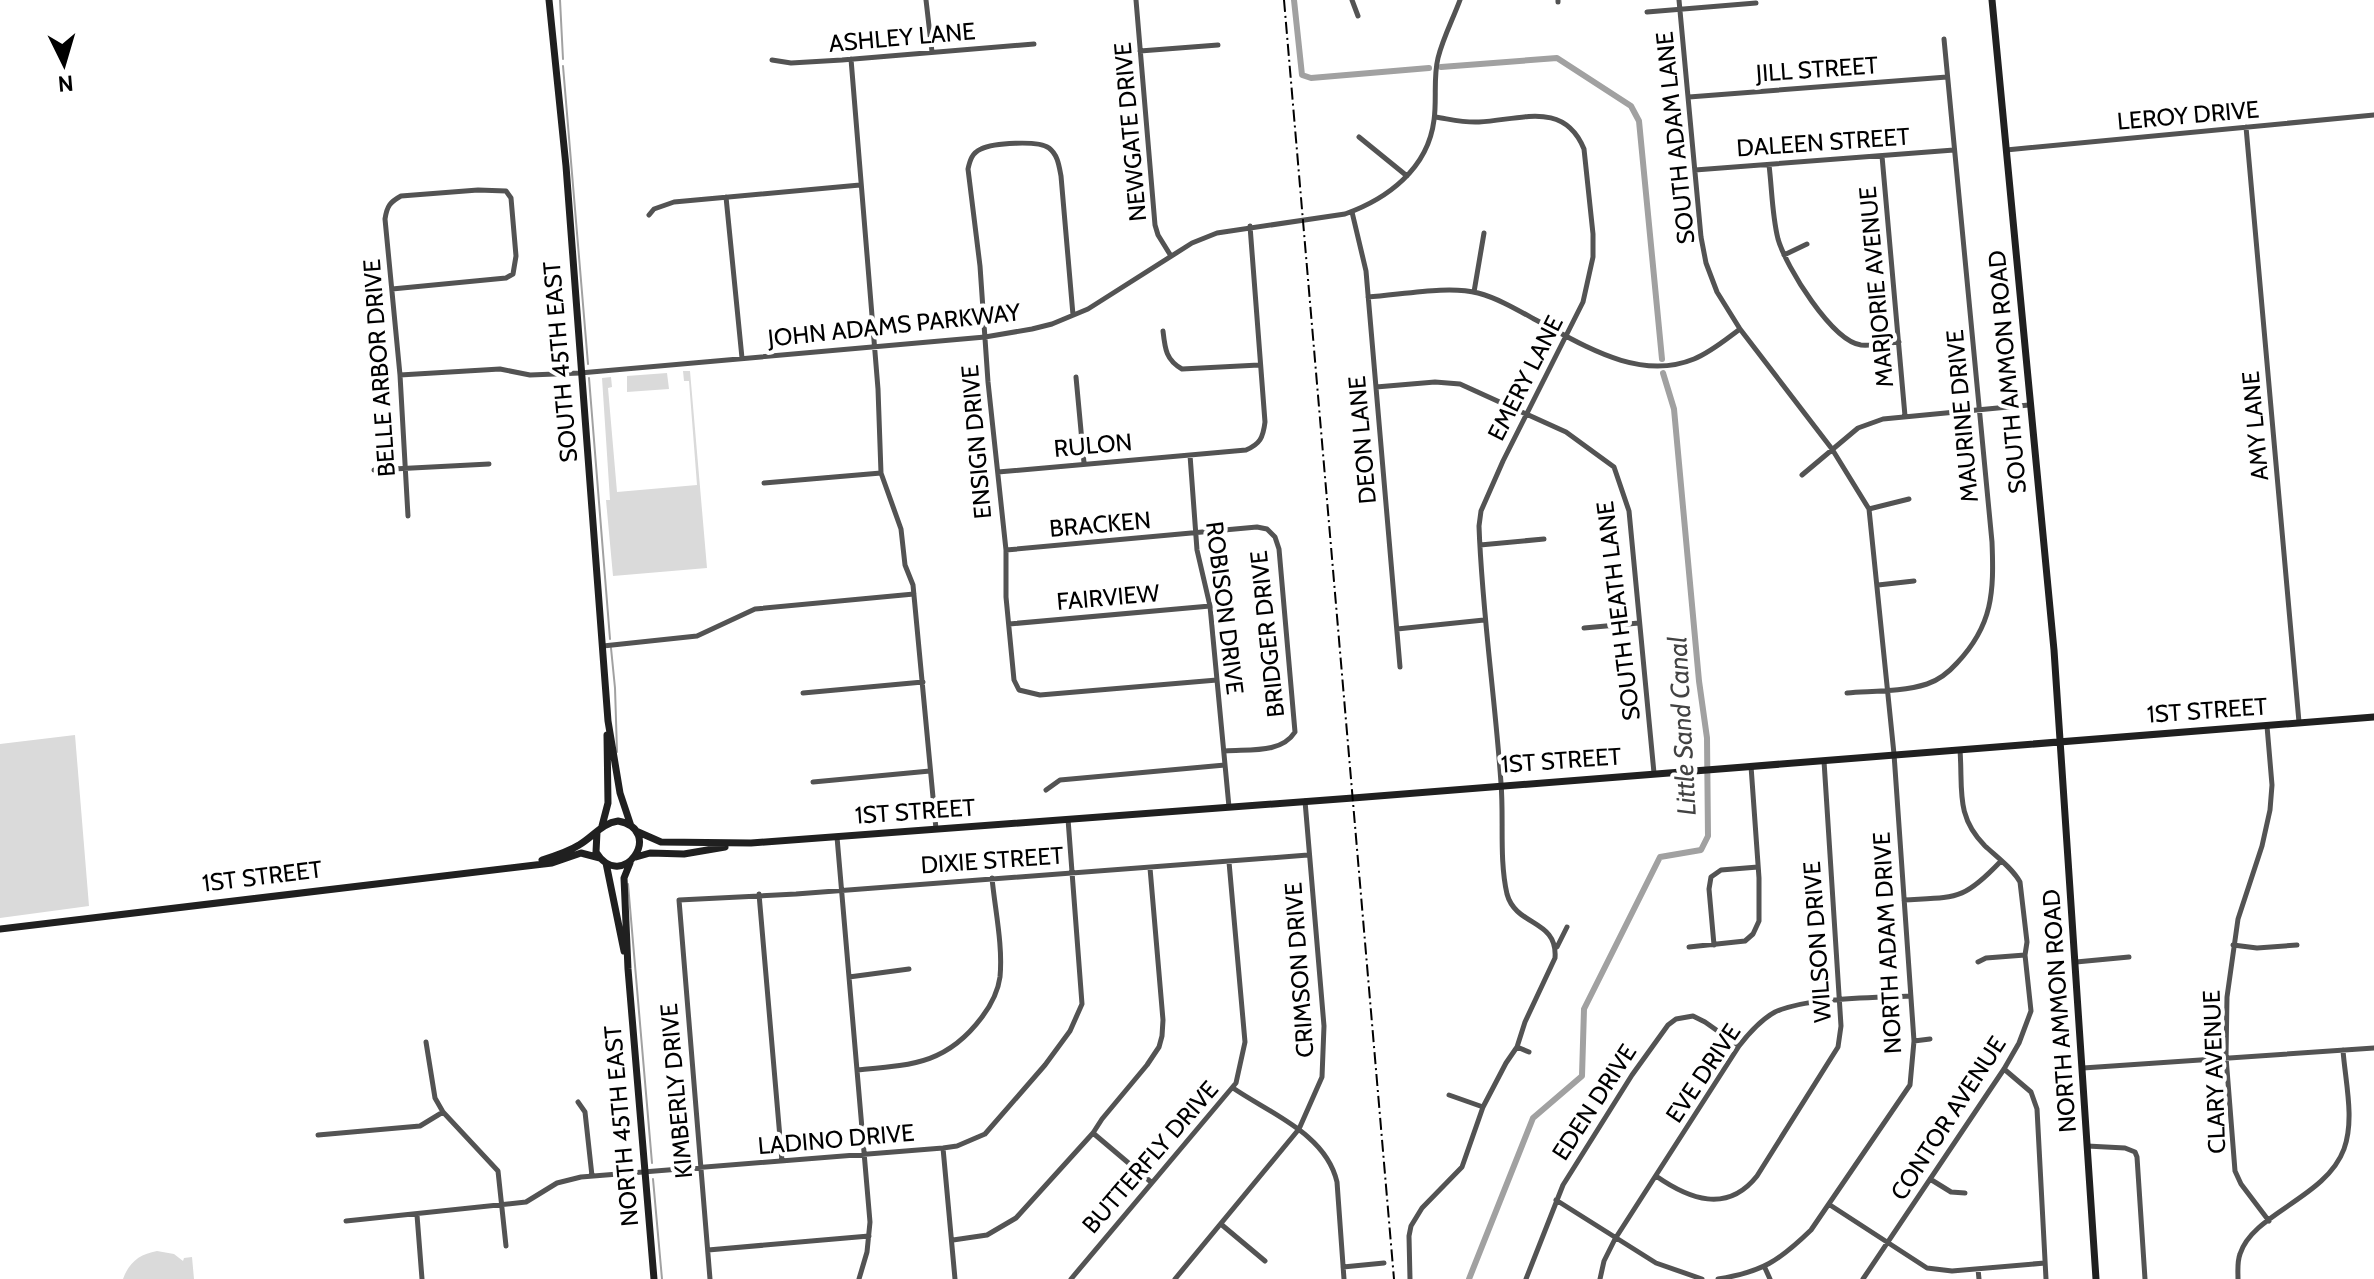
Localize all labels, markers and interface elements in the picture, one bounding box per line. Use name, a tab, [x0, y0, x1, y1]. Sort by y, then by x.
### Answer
street label: ASHLEY LANE	[827, 16, 977, 58]
north arrow	[24, 24, 104, 104]
street label: SOUTH ADAM LANE	[1649, 30, 1701, 246]
street label: NEWGATE DRIVE	[1108, 41, 1152, 223]
street label: JILL STREET	[1754, 50, 1879, 88]
text: N	[57, 69, 75, 98]
street label: LEROY DRIVE	[2116, 94, 2260, 136]
street label: DALEEN STREET	[1735, 121, 1911, 163]
street label: MARJORIE AVENUE	[1853, 185, 1899, 389]
street label: SOUTH AMMON ROAD	[1982, 249, 2032, 495]
street label: BELLE ARBOR DRIVE	[357, 258, 401, 478]
street label: SOUTH 45TH EAST	[537, 260, 583, 464]
street label: JOHN ADAMS PARKWAY	[765, 297, 1022, 353]
street label: EMERY LANE	[1481, 311, 1569, 445]
street label: MAURINE DRIVE	[1940, 328, 1984, 504]
street label: ENSIGN DRIVE	[955, 364, 997, 520]
street label: AMY LANE	[2236, 370, 2274, 482]
street label: DEON LANE	[1342, 375, 1382, 505]
street label: RULON	[1053, 427, 1133, 463]
street label: SOUTH HEATH LANE	[1590, 500, 1646, 722]
street label: BRACKEN	[1048, 505, 1152, 543]
street label: ROBISON DRIVE	[1200, 520, 1250, 696]
street label: BRIDGER DRIVE	[1244, 549, 1290, 719]
street label: FAIRVIEW	[1055, 578, 1161, 616]
water label: Little Sand Canal	[1661, 636, 1703, 816]
street label: 1ST STREET	[2146, 691, 2268, 729]
street label: 1ST STREET	[1500, 741, 1622, 779]
street label: 1ST STREET	[854, 792, 976, 830]
street label: NORTH ADAM DRIVE	[1867, 831, 1907, 1055]
street label: DIXIE STREET	[920, 841, 1065, 879]
street label: 1ST STREET	[200, 854, 324, 898]
street label: WILSON DRIVE	[1797, 860, 1837, 1024]
street label: CRIMSON DRIVE	[1278, 881, 1320, 1059]
street label: NORTH AMMON ROAD	[2036, 888, 2082, 1134]
street label: CLARY AVENUE	[2197, 990, 2231, 1154]
street label: KIMBERLY DRIVE	[654, 1002, 698, 1180]
street label: EVE DRIVE	[1659, 1018, 1747, 1128]
street label: NORTH 45TH EAST	[598, 1024, 644, 1228]
street label: CONTOR AVENUE	[1884, 1031, 2012, 1205]
street label: EDEN DRIVE	[1546, 1039, 1642, 1165]
street label: BUTTERFLY DRIVE	[1076, 1075, 1224, 1239]
street label: LADINO DRIVE	[756, 1118, 916, 1160]

